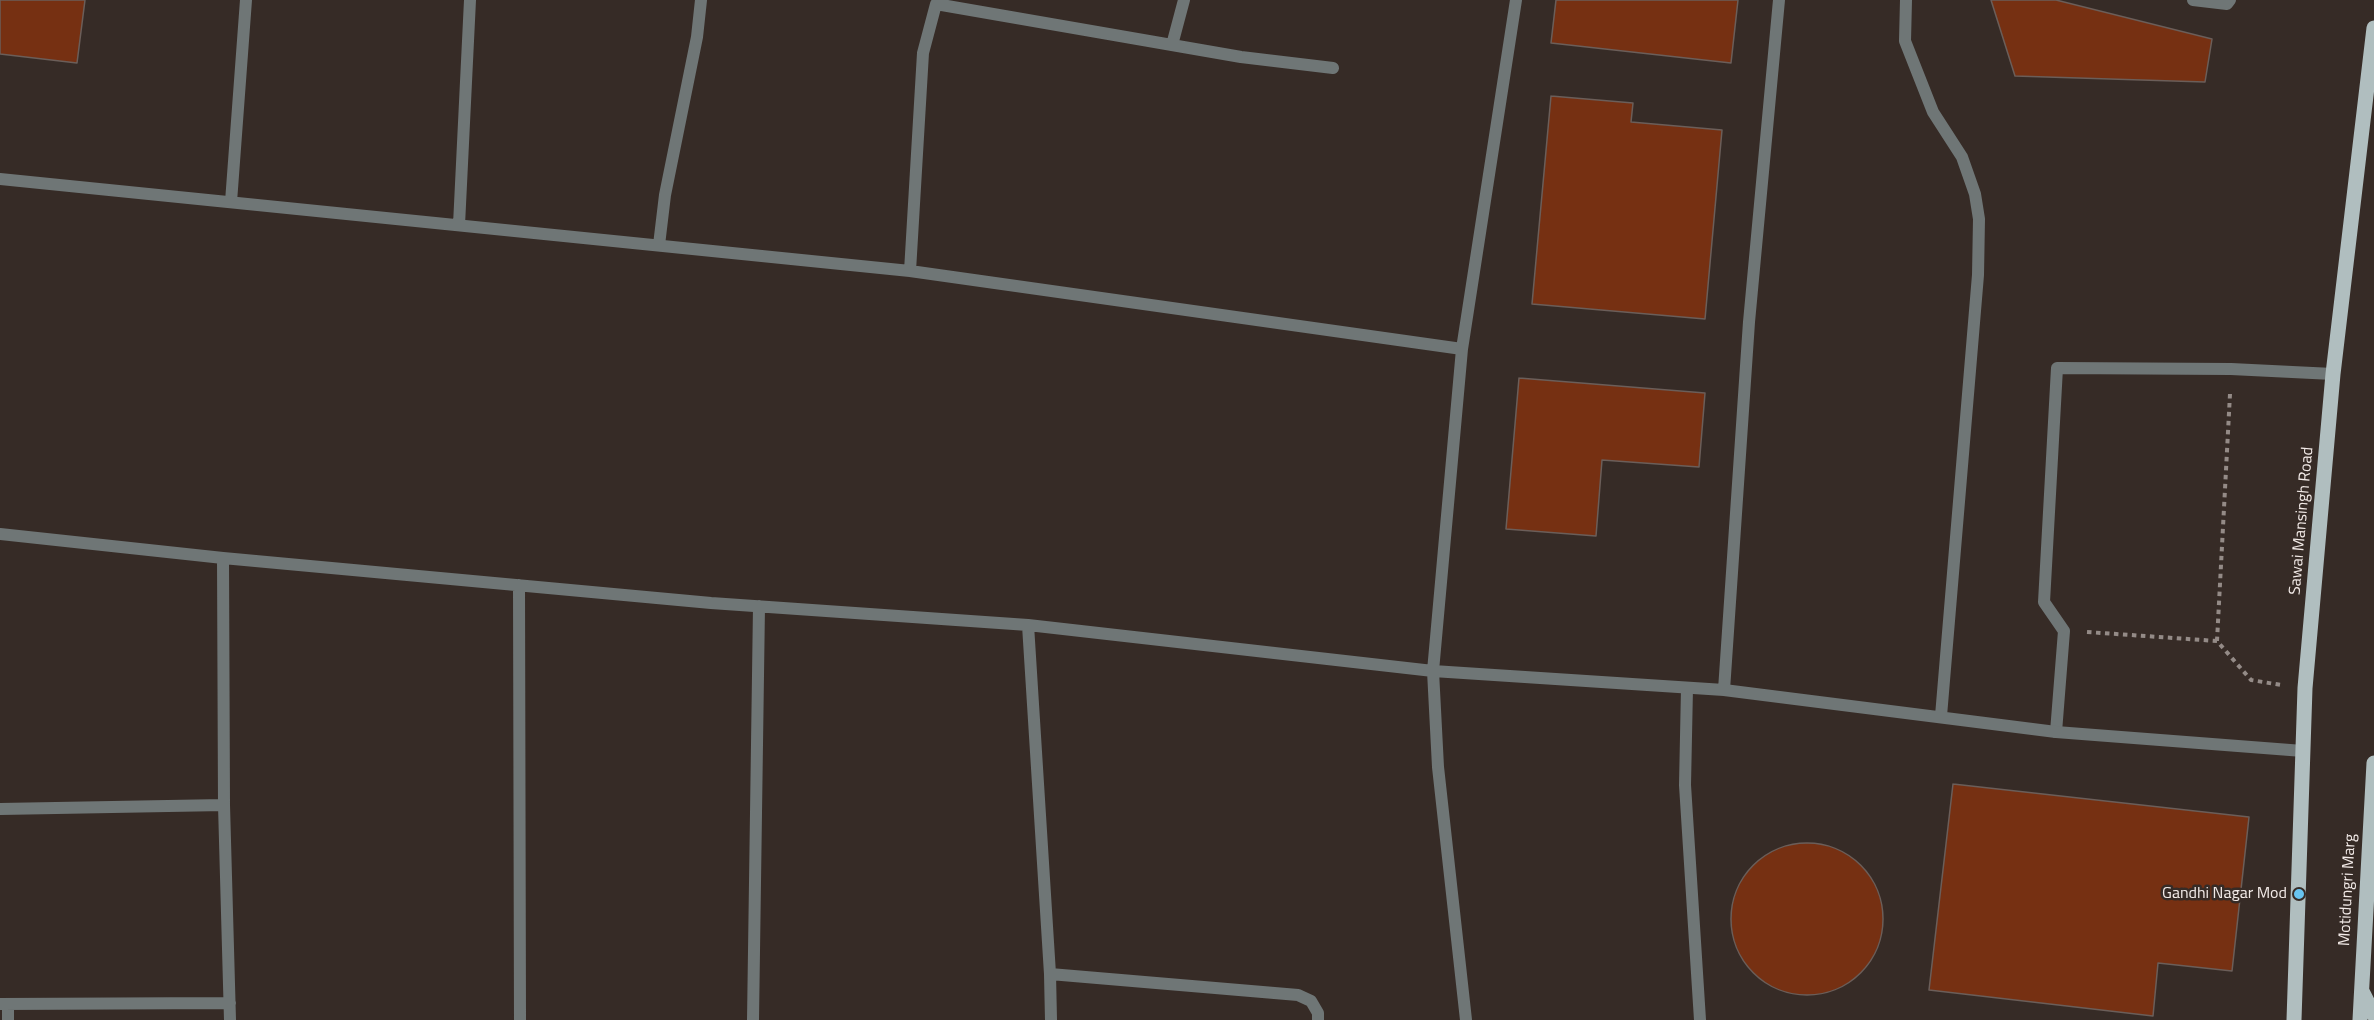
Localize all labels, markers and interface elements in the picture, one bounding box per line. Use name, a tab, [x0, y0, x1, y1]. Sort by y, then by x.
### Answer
street label: Sawai Mansingh Road	[2286, 446, 2318, 596]
street label: Motidungri Marg	[2335, 833, 2361, 947]
place label: Gandhi Nagar Mod	[2162, 884, 2287, 904]
marker: Gandhi Nagar Mod	[2292, 887, 2306, 901]

